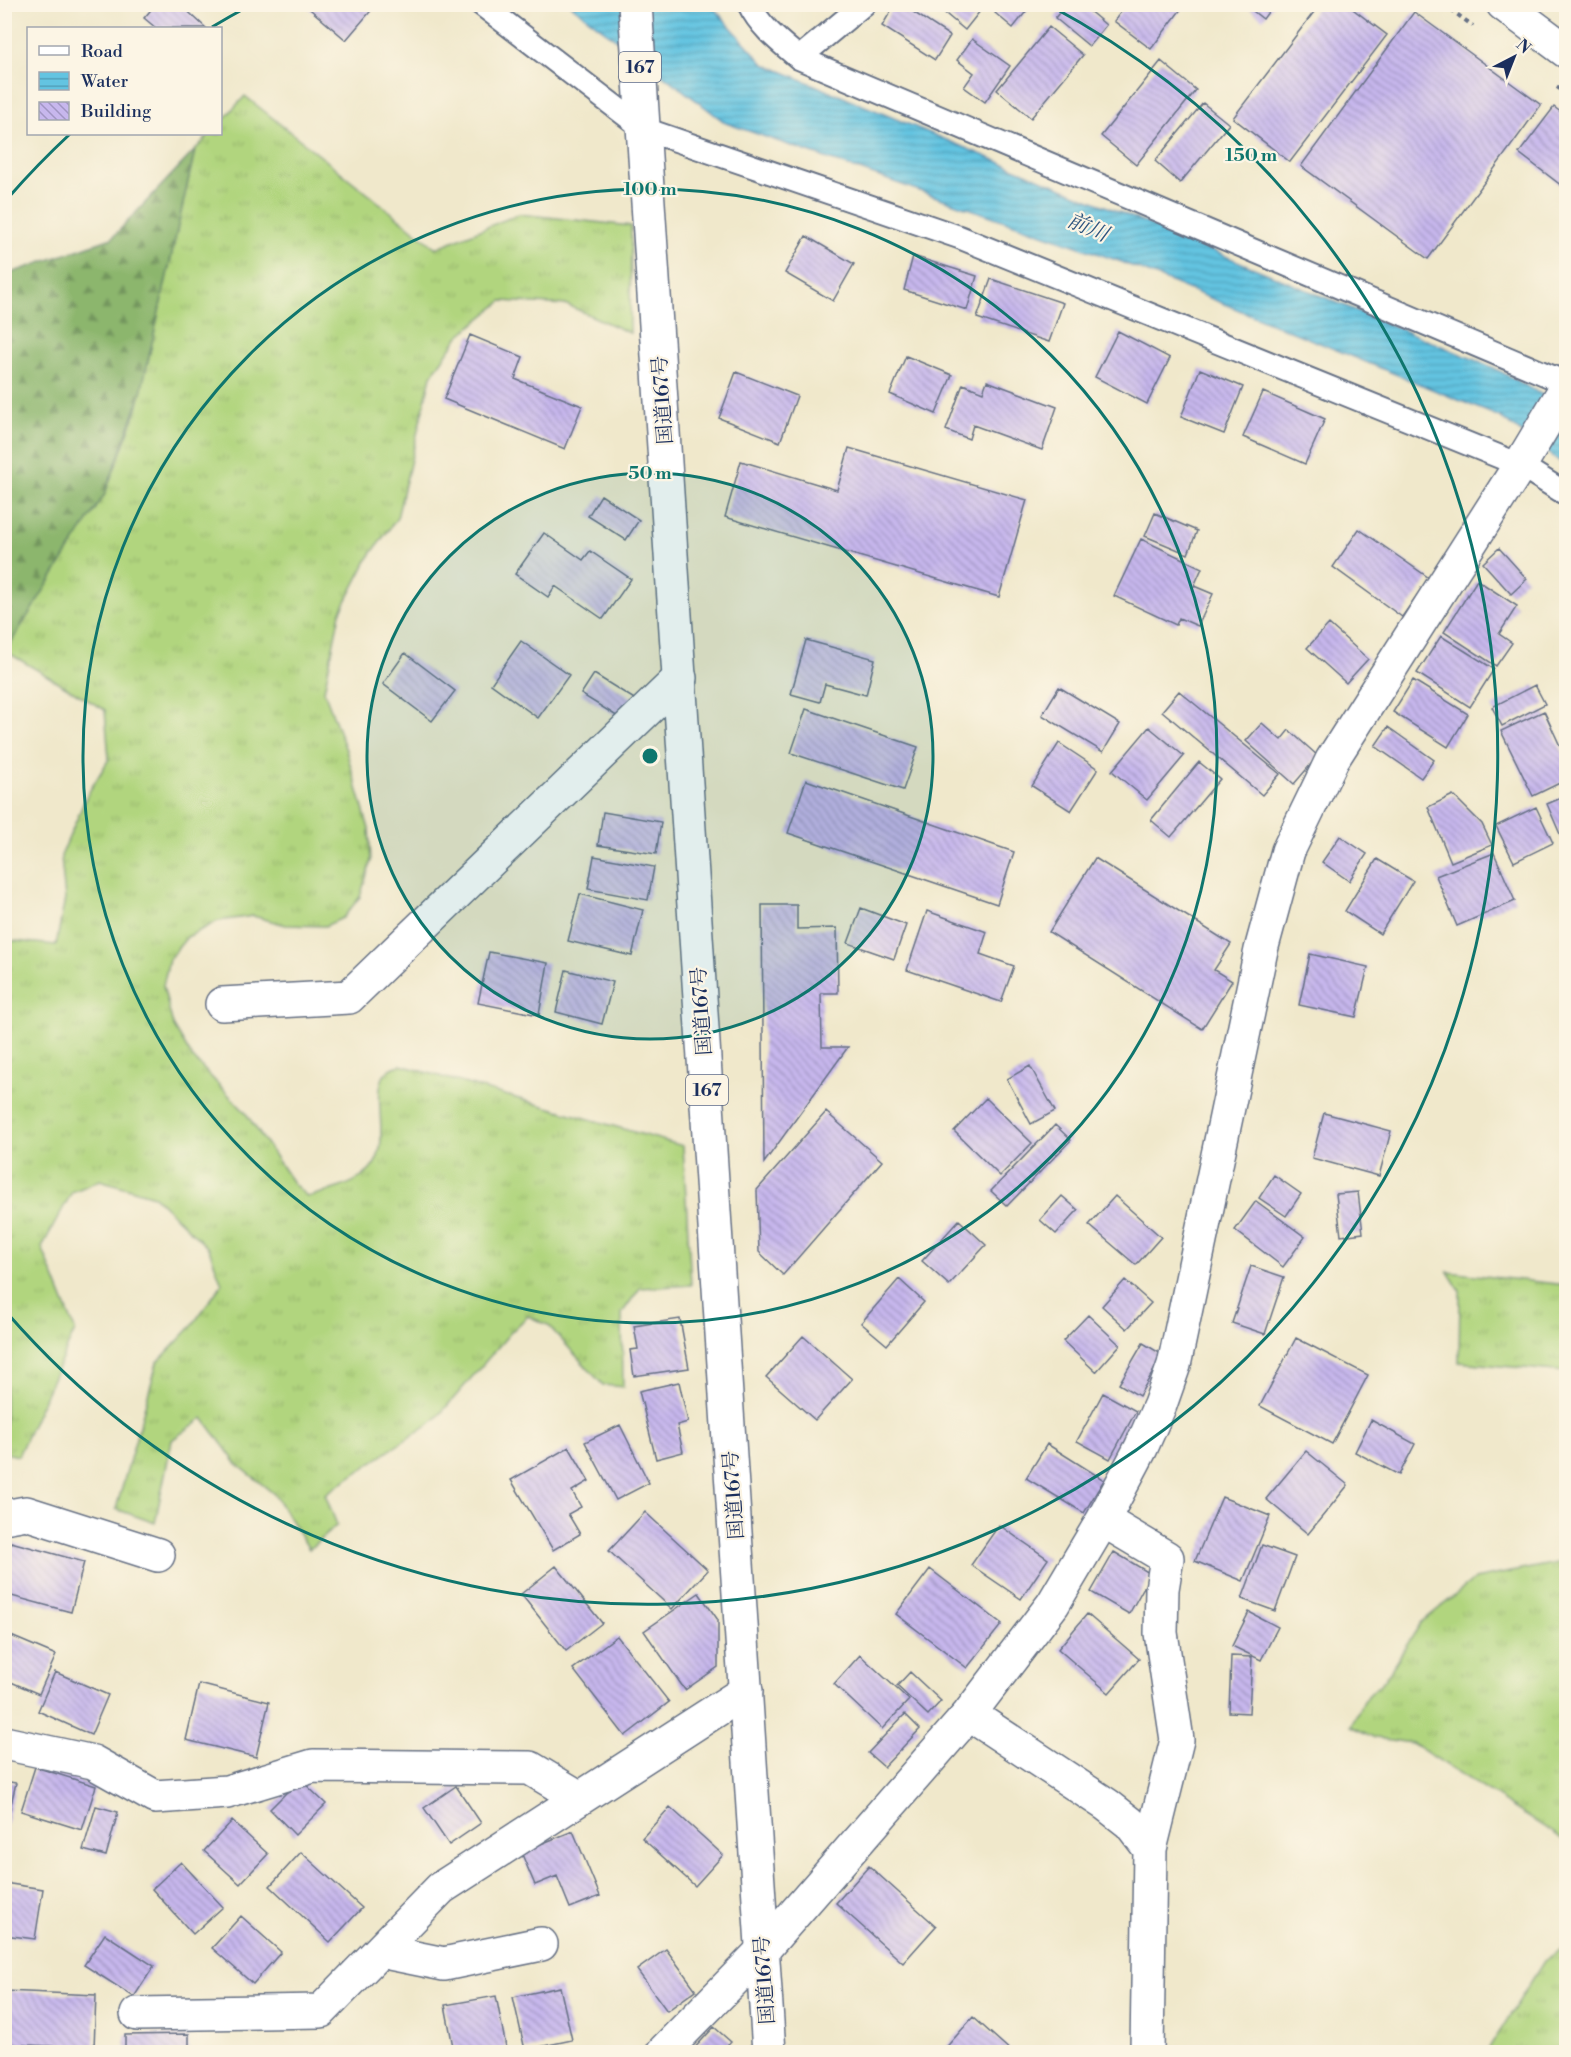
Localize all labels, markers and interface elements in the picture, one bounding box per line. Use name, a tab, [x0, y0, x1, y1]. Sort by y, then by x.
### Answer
legend	[27, 27, 222, 135]
north arrow	[1484, 27, 1544, 87]
text: N	[1512, 35, 1535, 58]
text: Road	[81, 40, 124, 63]
road number: 167	[619, 52, 661, 82]
text: Water	[80, 70, 129, 93]
text: Building	[80, 100, 152, 123]
text: 150 m	[1225, 144, 1278, 167]
text: 100 m	[623, 178, 677, 201]
water label: 前川	[1063, 208, 1114, 249]
street label: 国道167号	[648, 355, 679, 445]
text: 50 m	[628, 462, 672, 485]
centre of rings	[640, 746, 660, 766]
street label: 国道167号	[687, 966, 718, 1056]
road number: 167	[686, 1075, 728, 1105]
street label: 国道167号	[719, 1450, 750, 1540]
street label: 国道167号	[750, 1935, 781, 2025]

